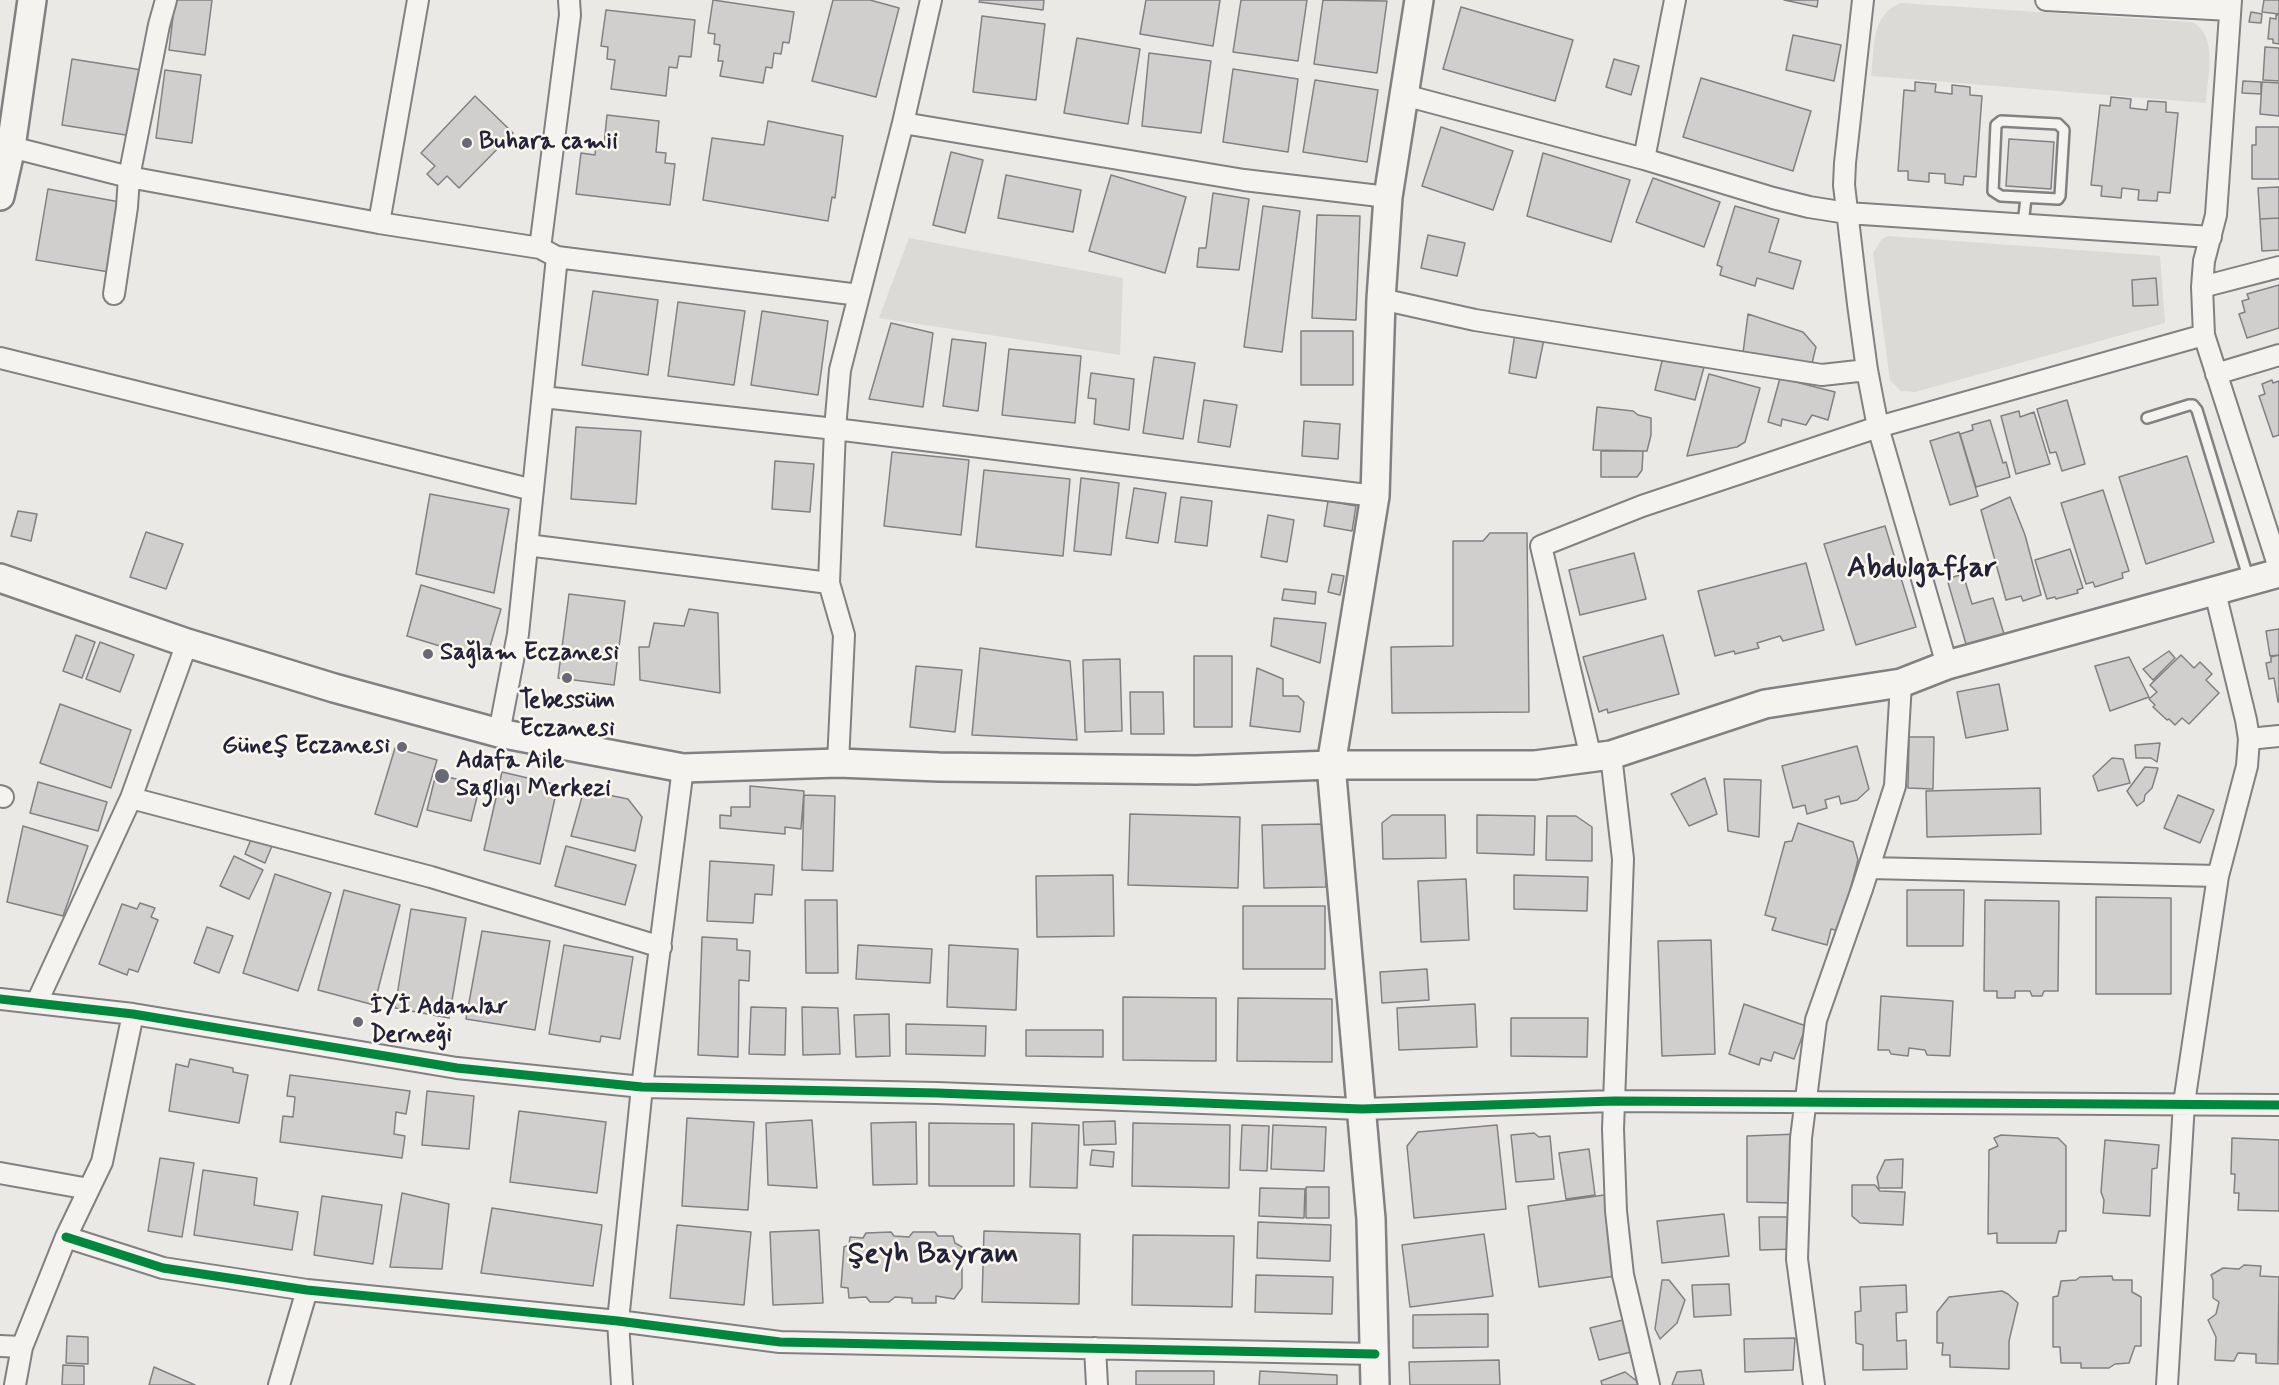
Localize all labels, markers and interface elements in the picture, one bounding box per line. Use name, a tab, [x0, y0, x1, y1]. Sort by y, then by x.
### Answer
place label: Buhara camii	[479, 129, 618, 157]
marker: Buhara camii	[460, 136, 474, 150]
district label: Abdulgaffar	[1847, 552, 1997, 588]
place label: Sağlam Eczanesi	[440, 640, 619, 668]
marker: Sağlam Eczanesi	[421, 647, 435, 661]
marker: Tebessüm Eczanesi	[560, 671, 574, 685]
place label: Tebessüm Eczanesi	[519, 688, 615, 744]
place label: Güneş Eczanesi	[222, 733, 390, 761]
marker: Güneş Eczanesi	[395, 740, 409, 754]
place label: Adafa Aile Saglıgı Merkezi	[456, 748, 611, 804]
marker: Adafa Aile Saglıgı Merkezi	[433, 767, 451, 785]
place label: İYİ Adamlar Derneği	[370, 994, 508, 1050]
marker: İYİ Adamlar Derneği	[351, 1015, 365, 1029]
district label: Şeyh Bayram	[848, 1238, 1018, 1274]

